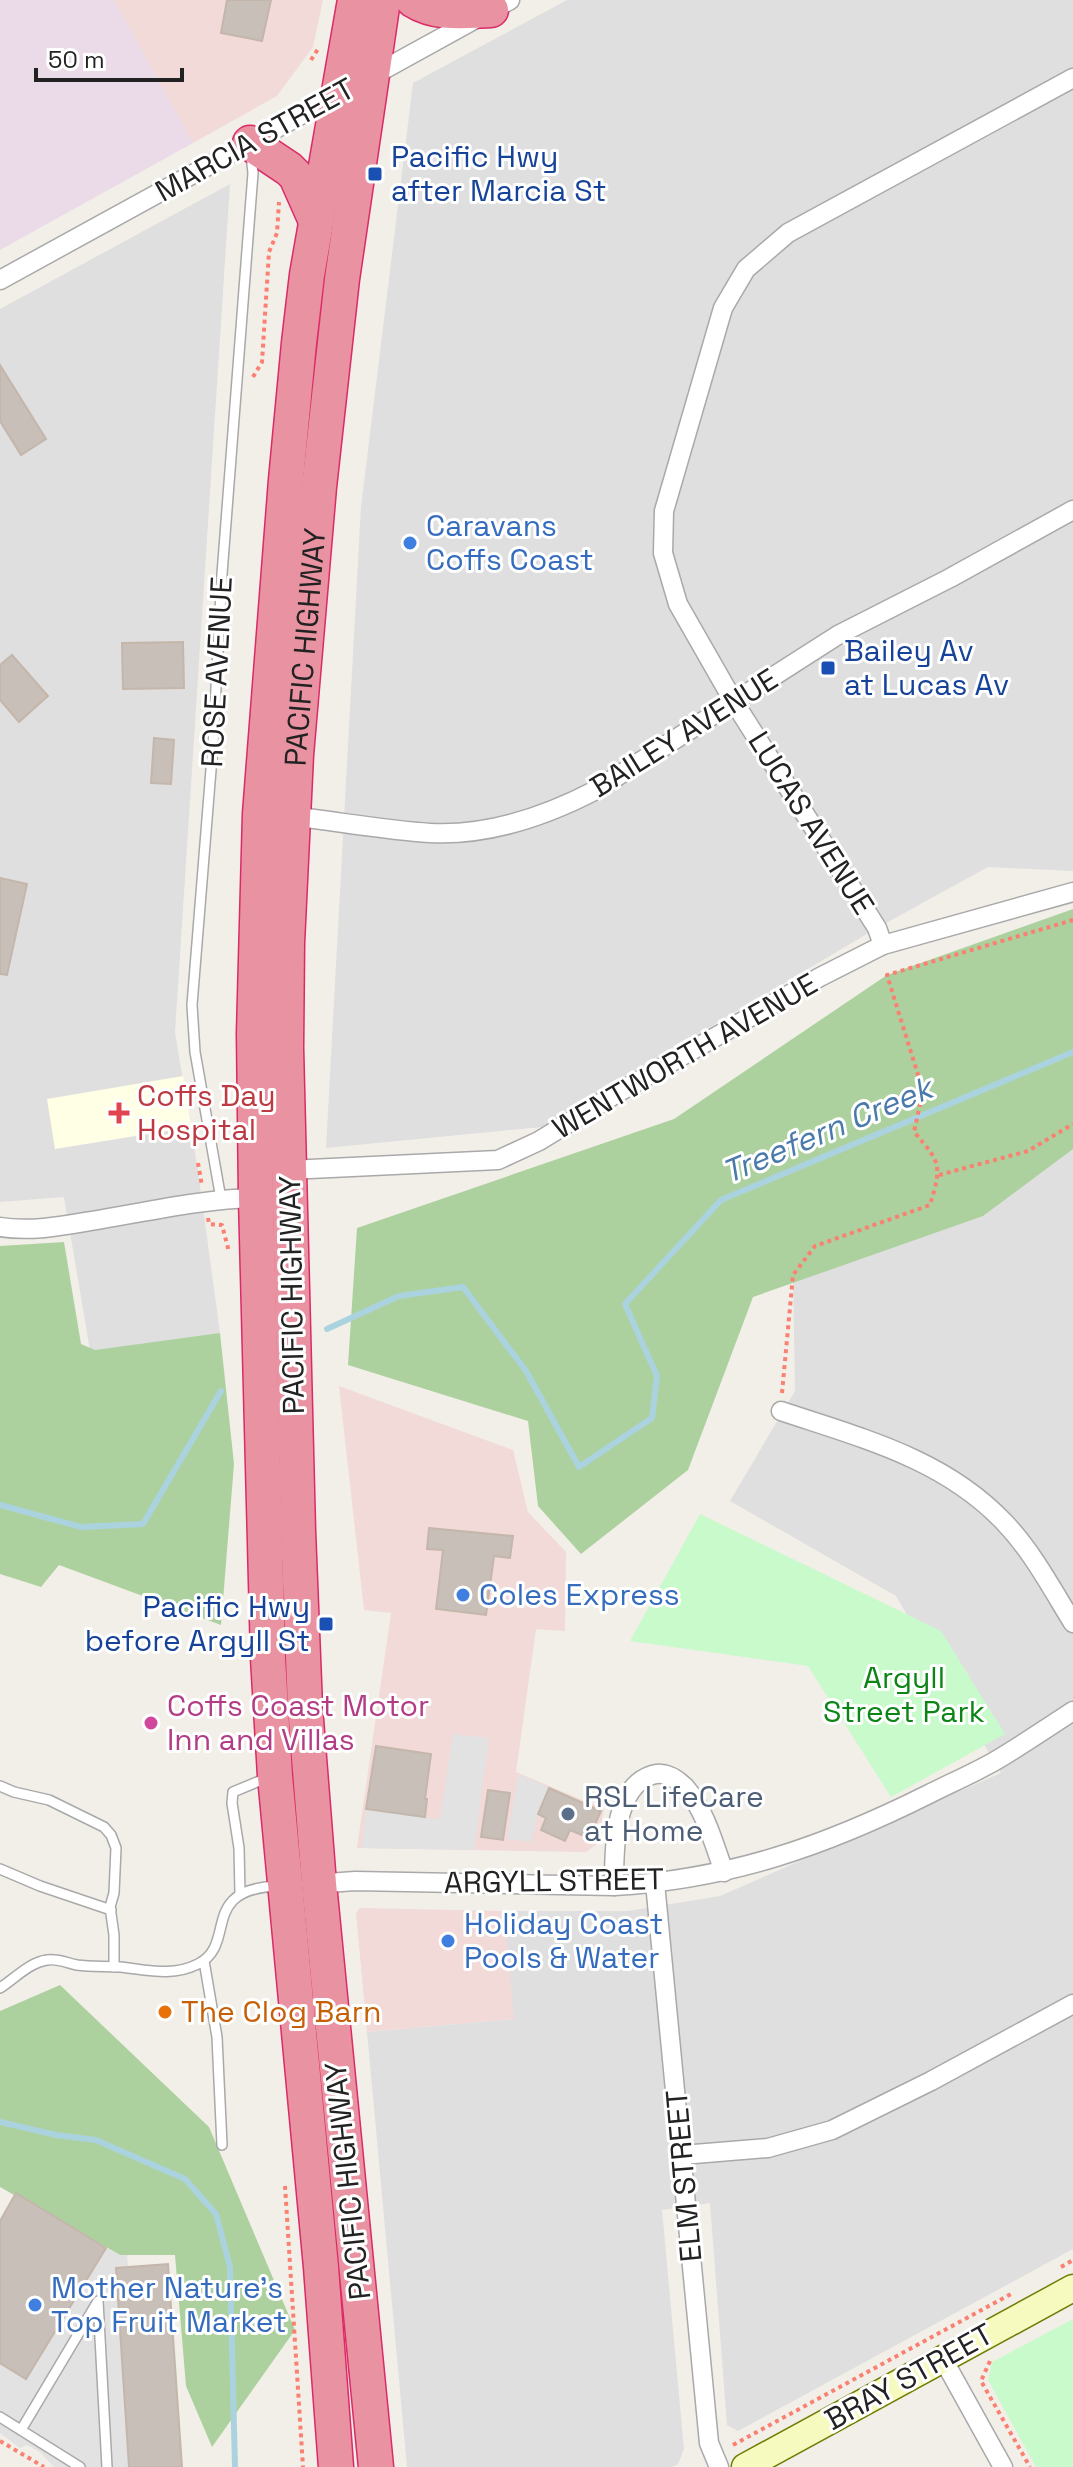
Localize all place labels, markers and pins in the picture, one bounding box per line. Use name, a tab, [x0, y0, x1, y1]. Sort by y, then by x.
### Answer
place label: Pacific Hwy after Marcia St	[391, 137, 606, 210]
marker: Pacific Hwy after Marcia St	[366, 165, 384, 183]
place label: Caravans Coffs Coast	[426, 506, 594, 579]
marker: Caravans Coffs Coast	[401, 534, 419, 552]
place label: Bailey Av at Lucas Av	[844, 631, 1009, 704]
marker: Bailey Av at Lucas Av	[819, 659, 837, 677]
place label: Coffs Day Hospital	[137, 1076, 276, 1149]
marker: Coffs Day Hospital	[108, 1102, 130, 1124]
place label: Coles Express	[479, 1575, 680, 1614]
marker: Coles Express	[454, 1586, 472, 1604]
place label: Pacific Hwy before Argyll St	[85, 1587, 310, 1660]
marker: Pacific Hwy before Argyll St	[317, 1615, 335, 1633]
place label: Coffs Coast Motor Inn and Villas	[167, 1686, 429, 1759]
marker: Coffs Coast Motor Inn and Villas	[142, 1714, 160, 1732]
place label: RSL LifeCare at Home	[584, 1777, 764, 1850]
marker: RSL LifeCare at Home	[559, 1805, 577, 1823]
place label: Holiday Coast Pools & Water	[464, 1904, 663, 1977]
marker: Holiday Coast Pools & Water	[439, 1932, 457, 1950]
place label: The Clog Barn	[181, 1992, 381, 2031]
marker: The Clog Barn	[156, 2003, 174, 2021]
place label: Mother Nature's Top Fruit Market	[51, 2268, 287, 2341]
marker: Mother Nature's Top Fruit Market	[26, 2296, 44, 2314]

